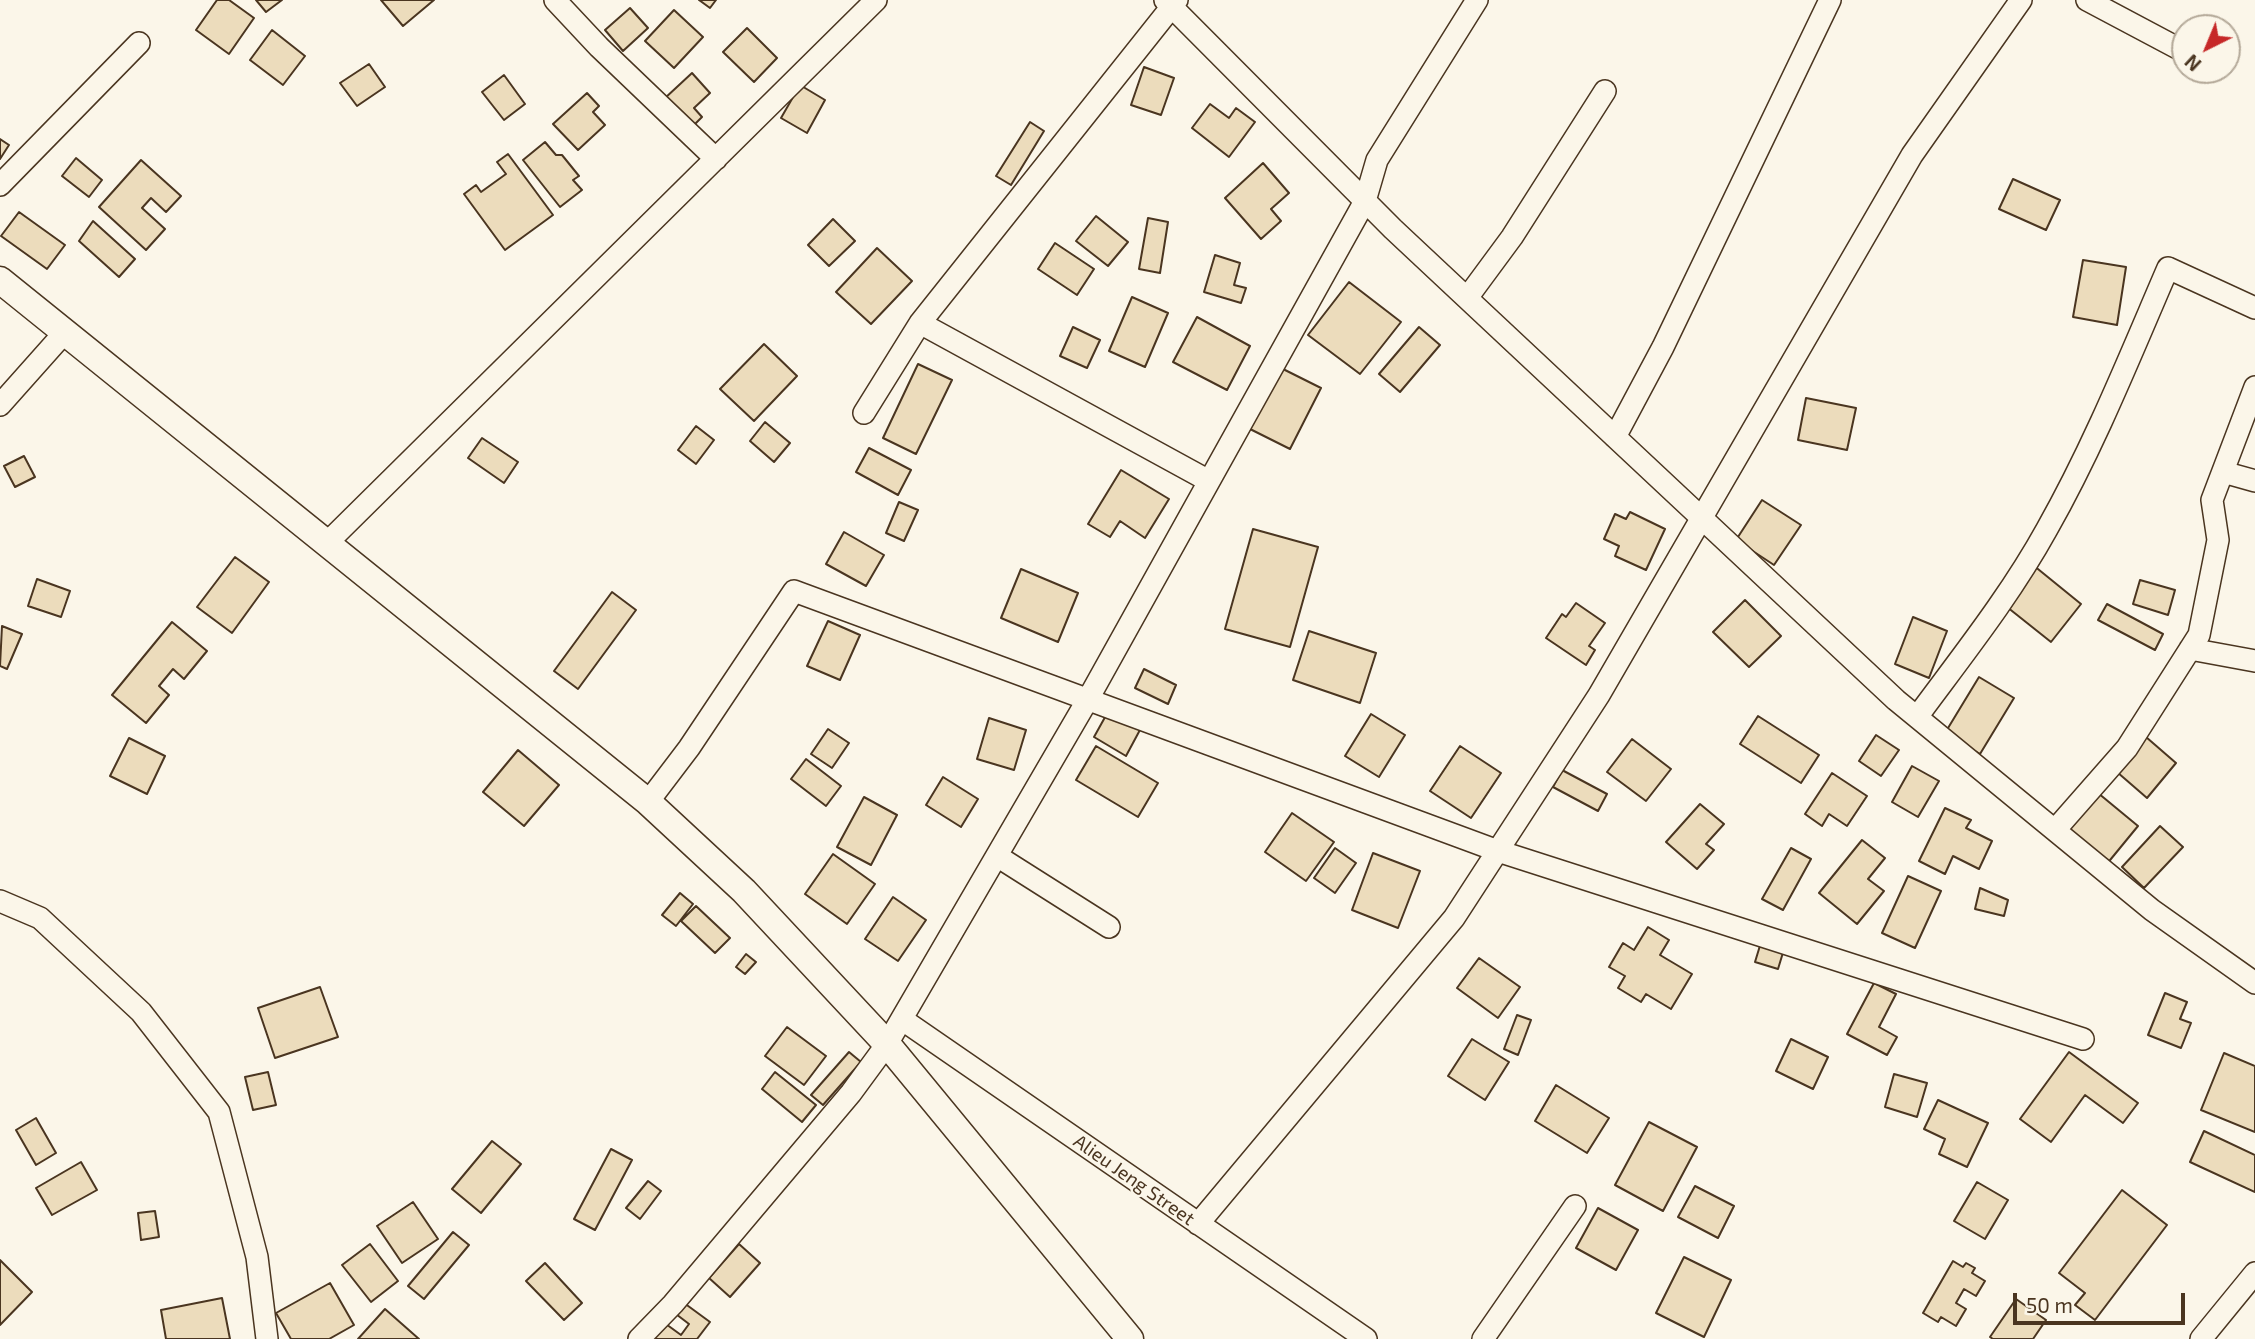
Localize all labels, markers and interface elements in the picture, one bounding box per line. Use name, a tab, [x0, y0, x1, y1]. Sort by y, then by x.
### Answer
north arrow	[2171, 14, 2241, 84]
text: N	[2180, 50, 2206, 76]
street label: Alieu Jeng Street	[1069, 1130, 1199, 1230]
scale bar	[2017, 1280, 2188, 1324]
text: 50 m	[2026, 1292, 2073, 1317]

